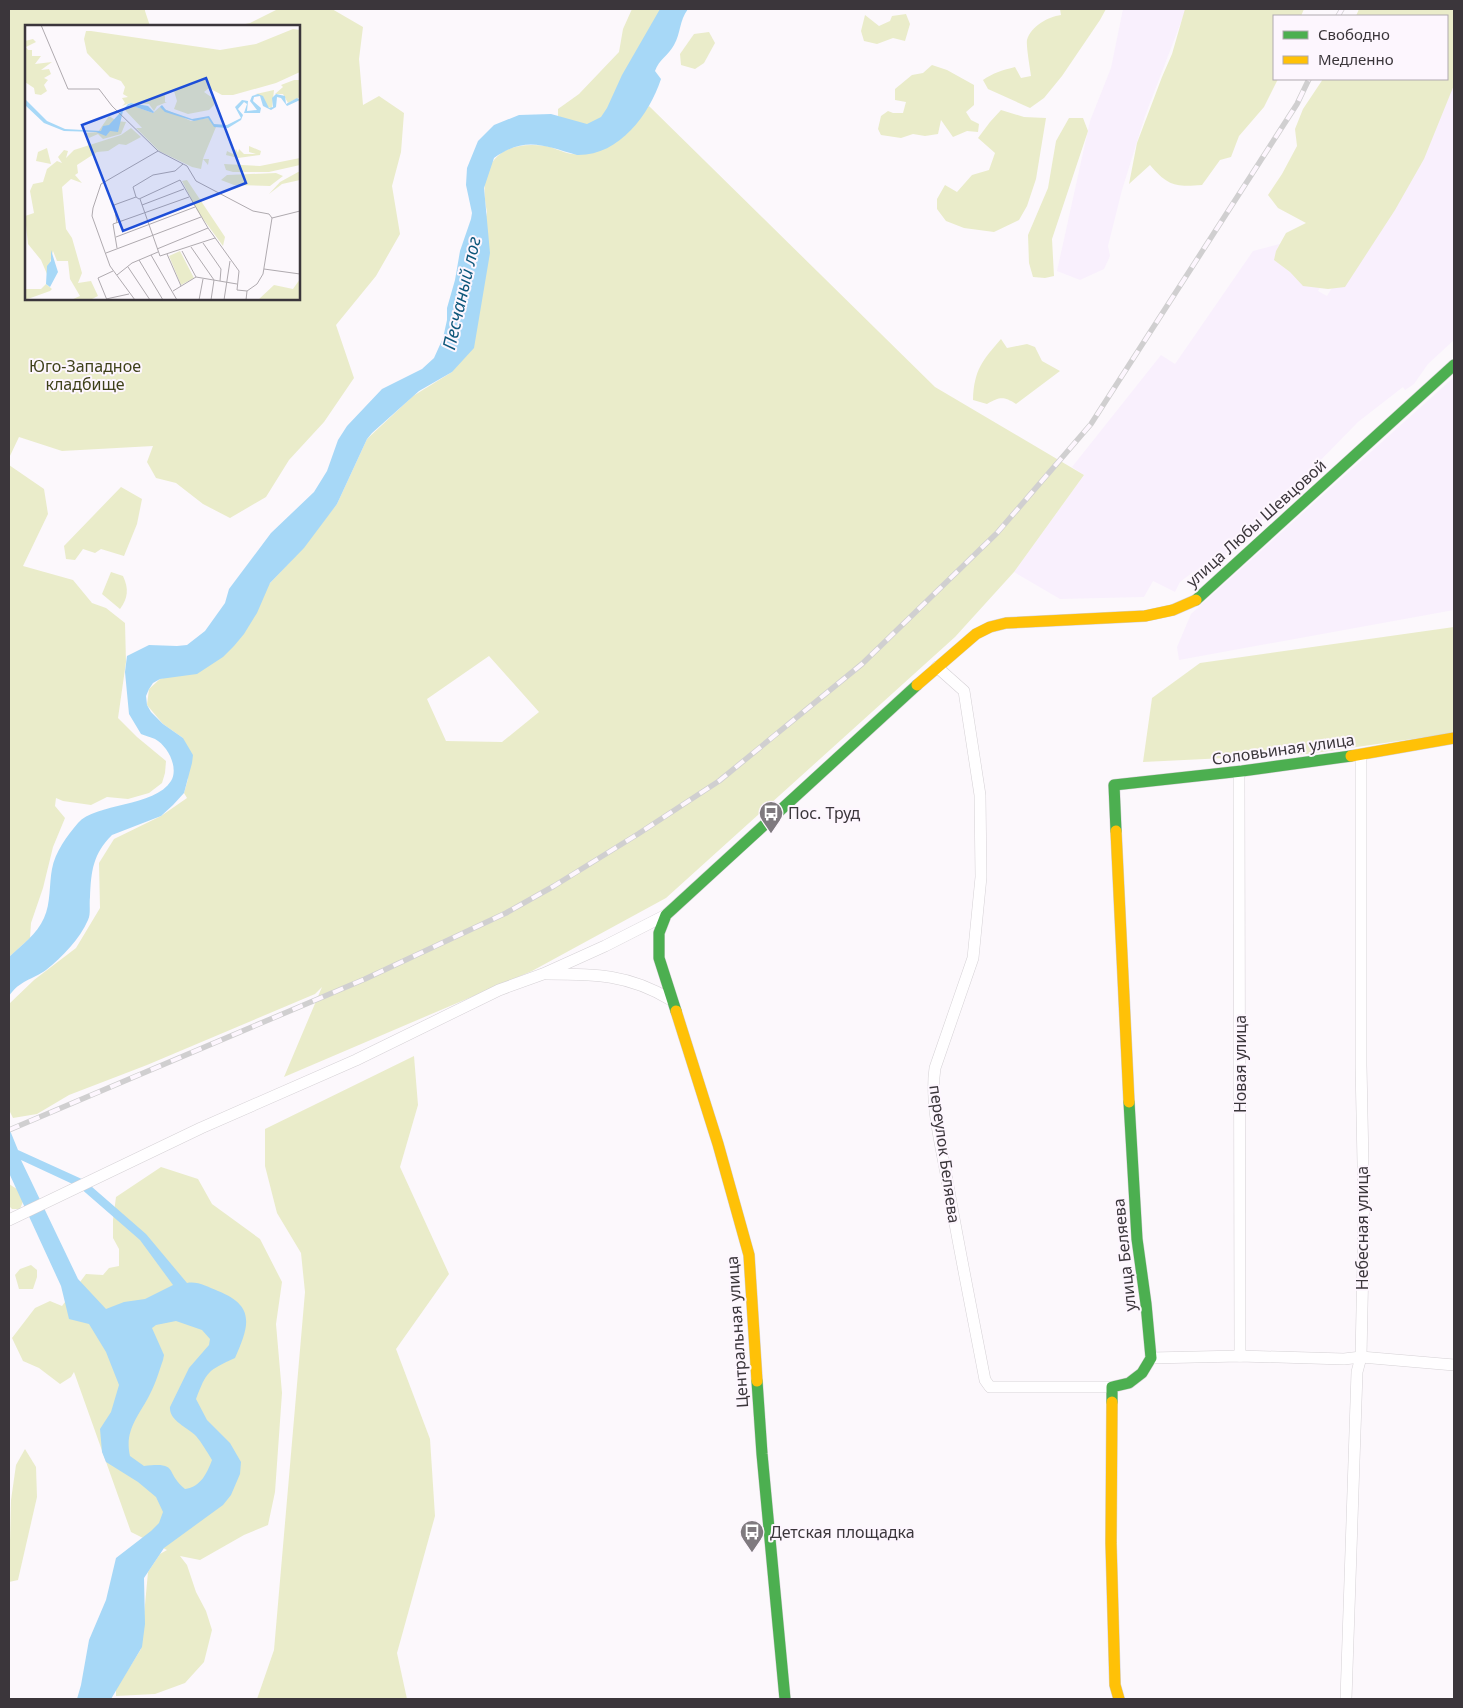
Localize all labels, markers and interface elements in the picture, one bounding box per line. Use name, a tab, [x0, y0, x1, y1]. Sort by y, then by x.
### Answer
legend	[1273, 15, 1448, 80]
text: Свободно	[1318, 24, 1390, 44]
inset map	[25, 25, 300, 300]
text: Медленно	[1318, 49, 1394, 69]
water label: Песчаный лог	[436, 234, 486, 352]
park label: Юго-Западное кладбище	[29, 355, 141, 395]
street label: улица Любы Шевцовой	[1181, 454, 1331, 592]
street label: Соловьиная улица	[1210, 728, 1356, 770]
bus stop icon: Пос. Труд	[758, 800, 784, 834]
place label: Пос. Труд	[788, 802, 861, 824]
street label: Новая улица	[1229, 1015, 1251, 1113]
street label: переулок Беляева	[924, 1083, 966, 1225]
street label: Небесная улица	[1351, 1166, 1373, 1290]
street label: улица Беляева	[1107, 1197, 1141, 1313]
street label: Центральная улица	[721, 1255, 753, 1409]
bus stop icon: Детская площадка	[739, 1519, 765, 1553]
place label: Детская площадка	[770, 1521, 915, 1543]

